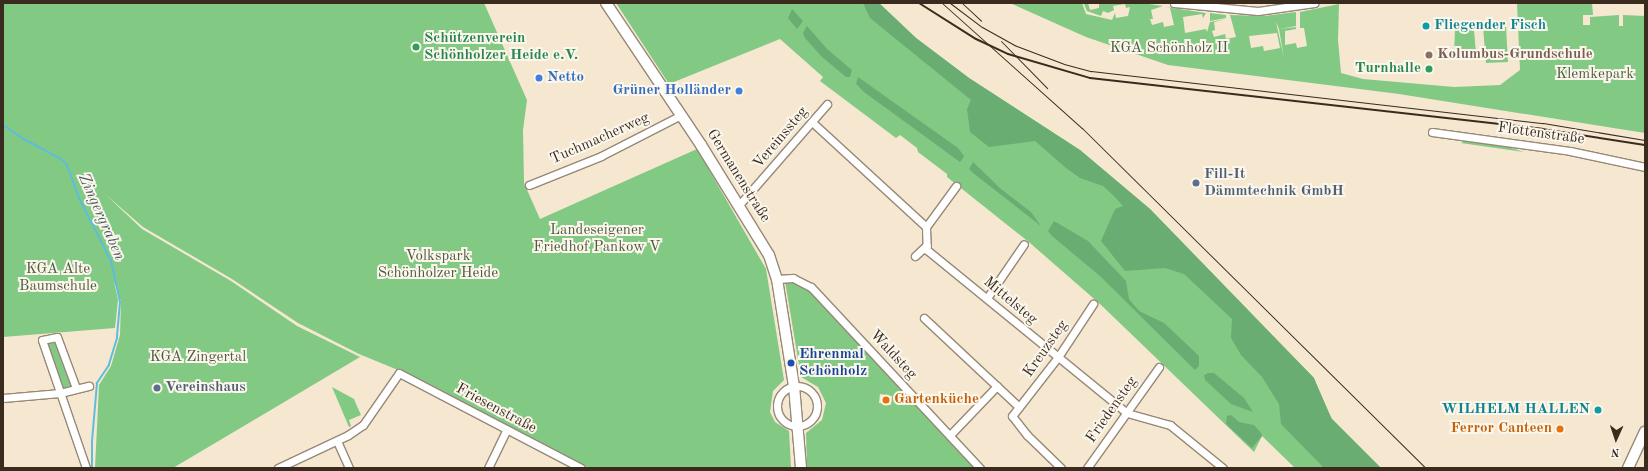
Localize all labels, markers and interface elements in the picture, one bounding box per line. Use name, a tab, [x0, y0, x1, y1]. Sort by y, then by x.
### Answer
place label: Fliegender Fisch	[1434, 17, 1546, 35]
marker: Fliegender Fisch	[1421, 21, 1431, 31]
place label: Schützenverein Schönholzer Heide e.V.	[424, 29, 578, 64]
park label: KGA Schönholz II	[1110, 40, 1228, 58]
marker: Schützenverein Schönholzer Heide e.V.	[411, 42, 421, 52]
place label: Kolumbus-Grundschule	[1437, 46, 1593, 64]
marker: Kolumbus-Grundschule	[1424, 50, 1434, 60]
place label: Turnhalle	[1355, 60, 1421, 78]
marker: Turnhalle	[1424, 64, 1434, 74]
park label: Klemkepark	[1556, 66, 1634, 84]
place label: Netto	[547, 69, 584, 87]
marker: Netto	[534, 73, 544, 83]
place label: Grüner Holländer	[613, 82, 731, 100]
marker: Grüner Holländer	[734, 86, 744, 96]
street label: Vereinssteg	[750, 103, 812, 173]
street label: Tuchmacherweg	[548, 109, 652, 169]
street label: Flottenstraße	[1497, 119, 1585, 149]
street label: Germanenstraße	[702, 126, 774, 226]
place label: Fill-It Dämmtechnik GmbH	[1204, 165, 1344, 200]
water label: Zingergraben	[73, 171, 129, 263]
marker: Fill-It Dämmtechnik GmbH	[1191, 178, 1201, 188]
park label: Landeseigener Friedhof Pankow V	[533, 221, 661, 256]
park label: Volkspark Schönholzer Heide	[378, 247, 498, 282]
park label: KGA Alte Baumschule	[19, 260, 97, 295]
street label: Mittelsteg	[979, 273, 1041, 329]
street label: Kreuzsteg	[1020, 317, 1072, 381]
street label: Waldsteg	[866, 327, 920, 383]
place label: Ehrenmal Schönholz	[799, 345, 867, 380]
park label: KGA Zingertal	[150, 349, 246, 367]
marker: Ehrenmal Schönholz	[786, 358, 796, 368]
street label: Friedensteg	[1083, 373, 1141, 447]
place label: Vereinshaus	[165, 379, 246, 397]
street label: Friesenstraße	[453, 380, 539, 438]
marker: Vereinshaus	[152, 383, 162, 393]
place label: Gartenküche	[894, 391, 979, 409]
marker: Gartenküche	[881, 395, 891, 405]
place label: WILHELM HALLEN	[1441, 401, 1590, 419]
marker: WILHELM HALLEN	[1593, 405, 1603, 415]
north arrow	[1596, 419, 1636, 459]
place label: Ferror Canteen	[1450, 420, 1552, 438]
marker: Ferror Canteen	[1555, 424, 1565, 434]
text: N	[1611, 446, 1620, 457]

